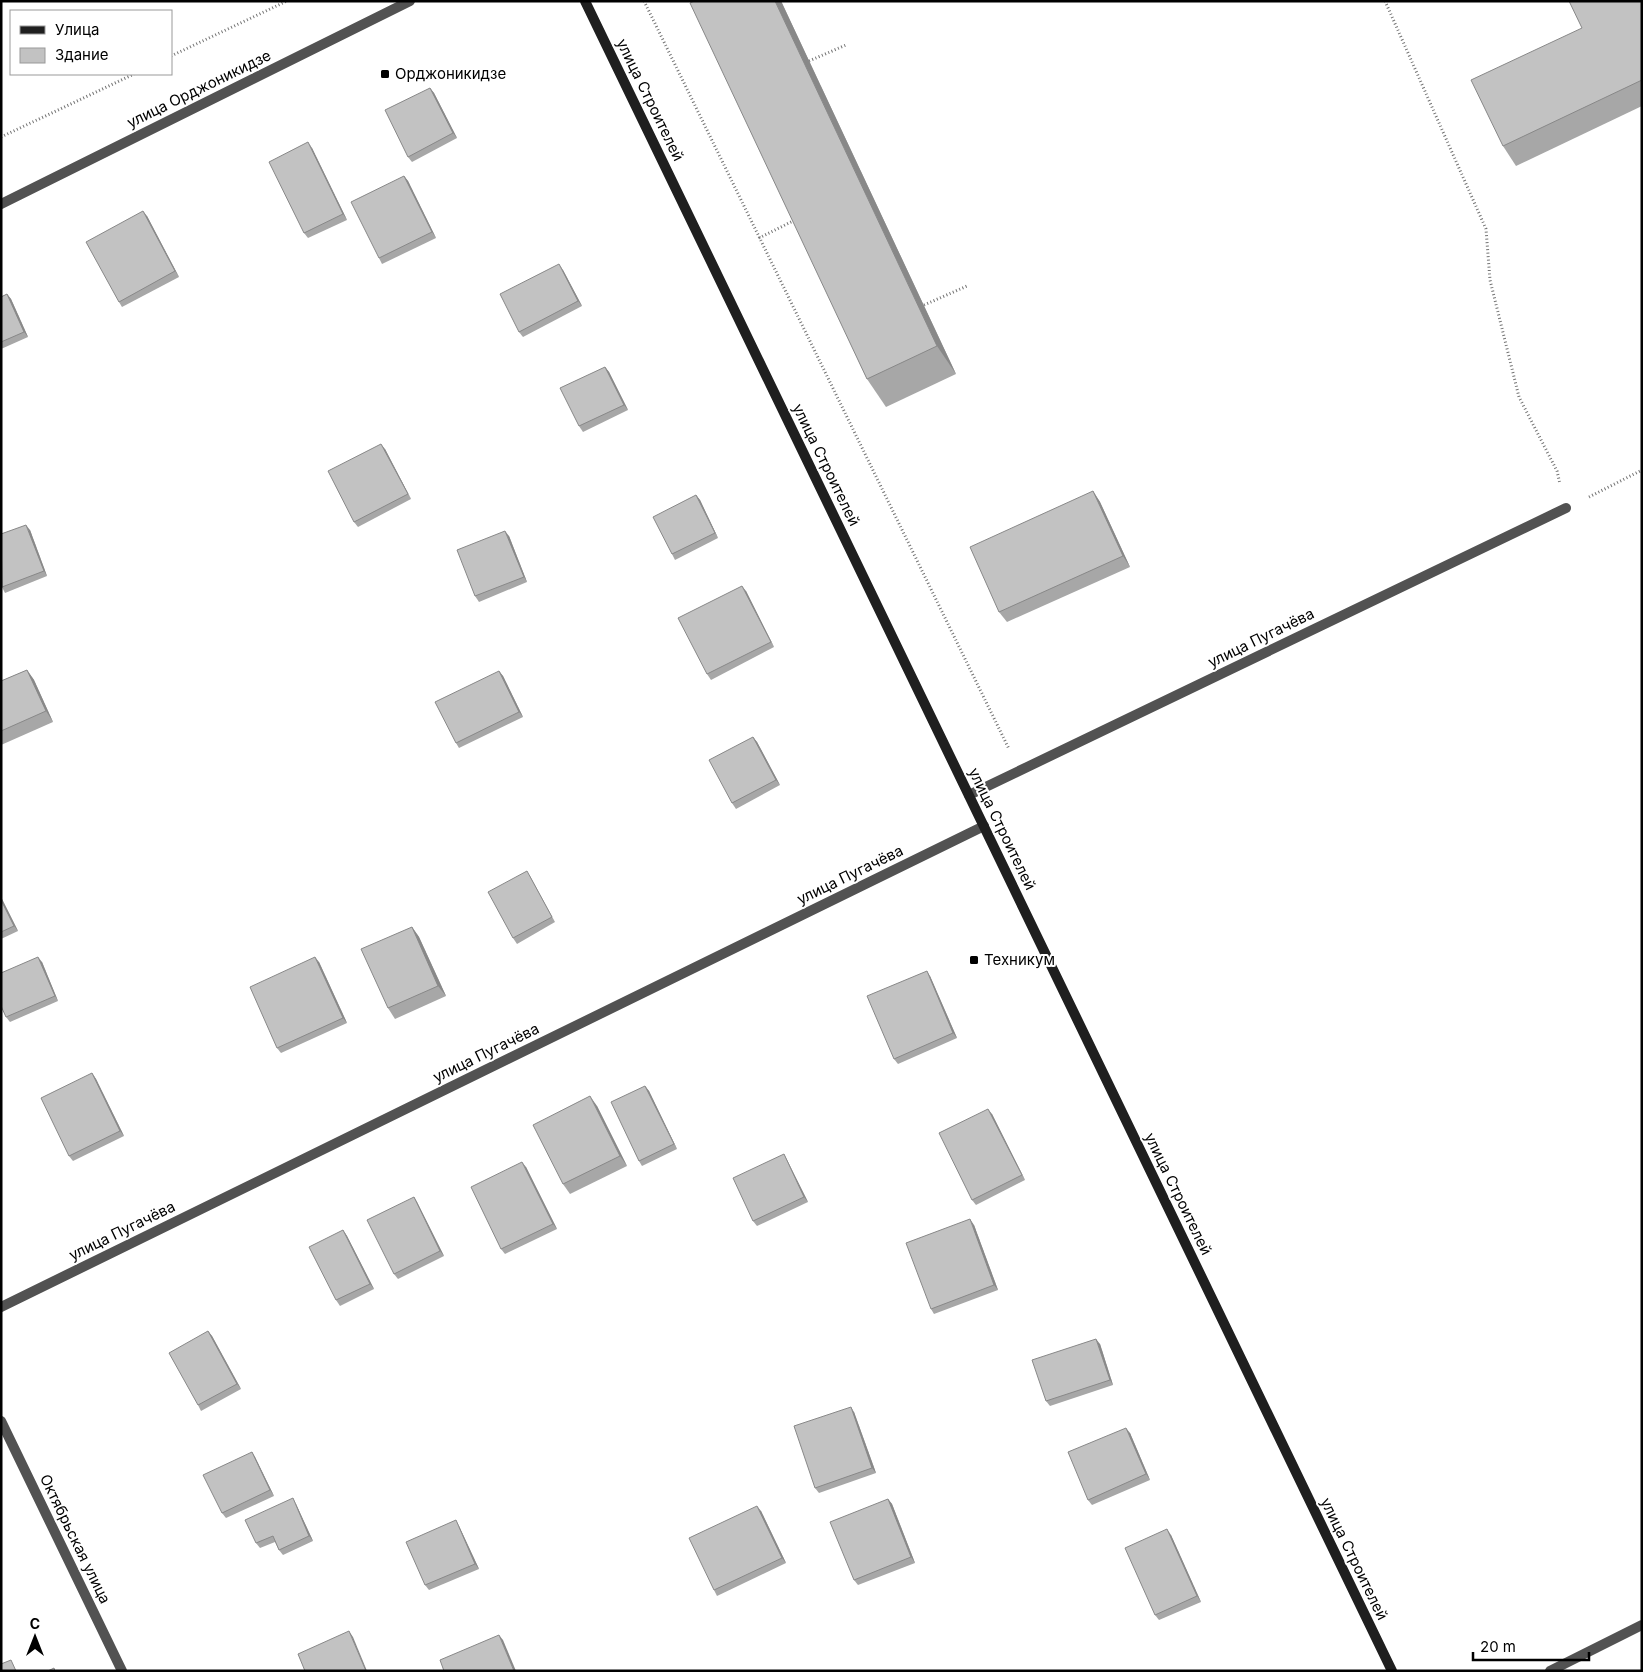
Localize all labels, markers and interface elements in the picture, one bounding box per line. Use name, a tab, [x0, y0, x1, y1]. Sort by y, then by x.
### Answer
legend	[10, 10, 172, 75]
text: Улица	[55, 20, 99, 39]
street label: улица Строителей	[613, 35, 688, 164]
text: Здание	[55, 45, 109, 64]
street label: улица Орджоникидзе	[124, 45, 274, 132]
place label: Орджоникидзе	[395, 64, 506, 83]
marker: Орджоникидзе	[379, 68, 391, 80]
street label: улица Строителей	[789, 400, 864, 529]
street label: улица Пугачёва	[1205, 604, 1317, 671]
street label: улица Строителей	[965, 764, 1040, 893]
street label: улица Пугачёва	[794, 841, 906, 908]
place label: Техникум	[984, 950, 1055, 969]
marker: Техникум	[968, 954, 980, 966]
street label: улица Пугачёва	[430, 1019, 542, 1086]
street label: улица Строителей	[1141, 1129, 1216, 1258]
street label: улица Пугачёва	[66, 1197, 178, 1264]
street label: Октябрьская улица	[36, 1471, 115, 1607]
street label: улица Строителей	[1317, 1494, 1392, 1623]
north arrow	[10, 1612, 60, 1662]
text: С	[30, 1615, 40, 1632]
scale bar	[1473, 1630, 1589, 1662]
text: 20 m	[1480, 1637, 1516, 1656]

